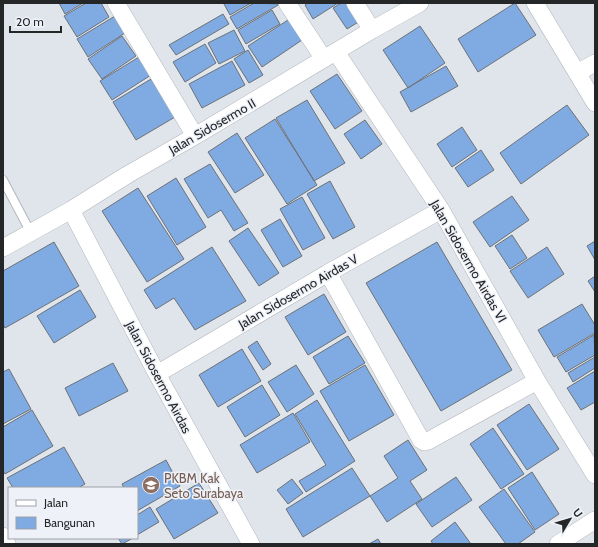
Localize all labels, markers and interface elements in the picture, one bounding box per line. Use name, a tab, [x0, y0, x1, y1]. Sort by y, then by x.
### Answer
scale bar	[10, 8, 61, 34]
text: 20 m	[16, 14, 44, 29]
street label: Jalan Sidosermo II	[165, 95, 258, 158]
street label: Jalan Sidosermo Airdas VI	[427, 196, 511, 325]
street label: Jalan Sidosermo Airdas V	[234, 250, 361, 332]
street label: Jalan Sidosermo Airdas	[122, 317, 196, 436]
place label: PKBM Kak Seto Surabaya	[164, 470, 244, 501]
school or university icon: PKBM Kak Seto Surabaya	[141, 475, 161, 495]
legend	[8, 487, 138, 539]
text: Jalan	[43, 495, 68, 510]
north arrow	[550, 499, 590, 539]
text: U	[570, 505, 586, 520]
text: Bangunan	[44, 515, 95, 530]

